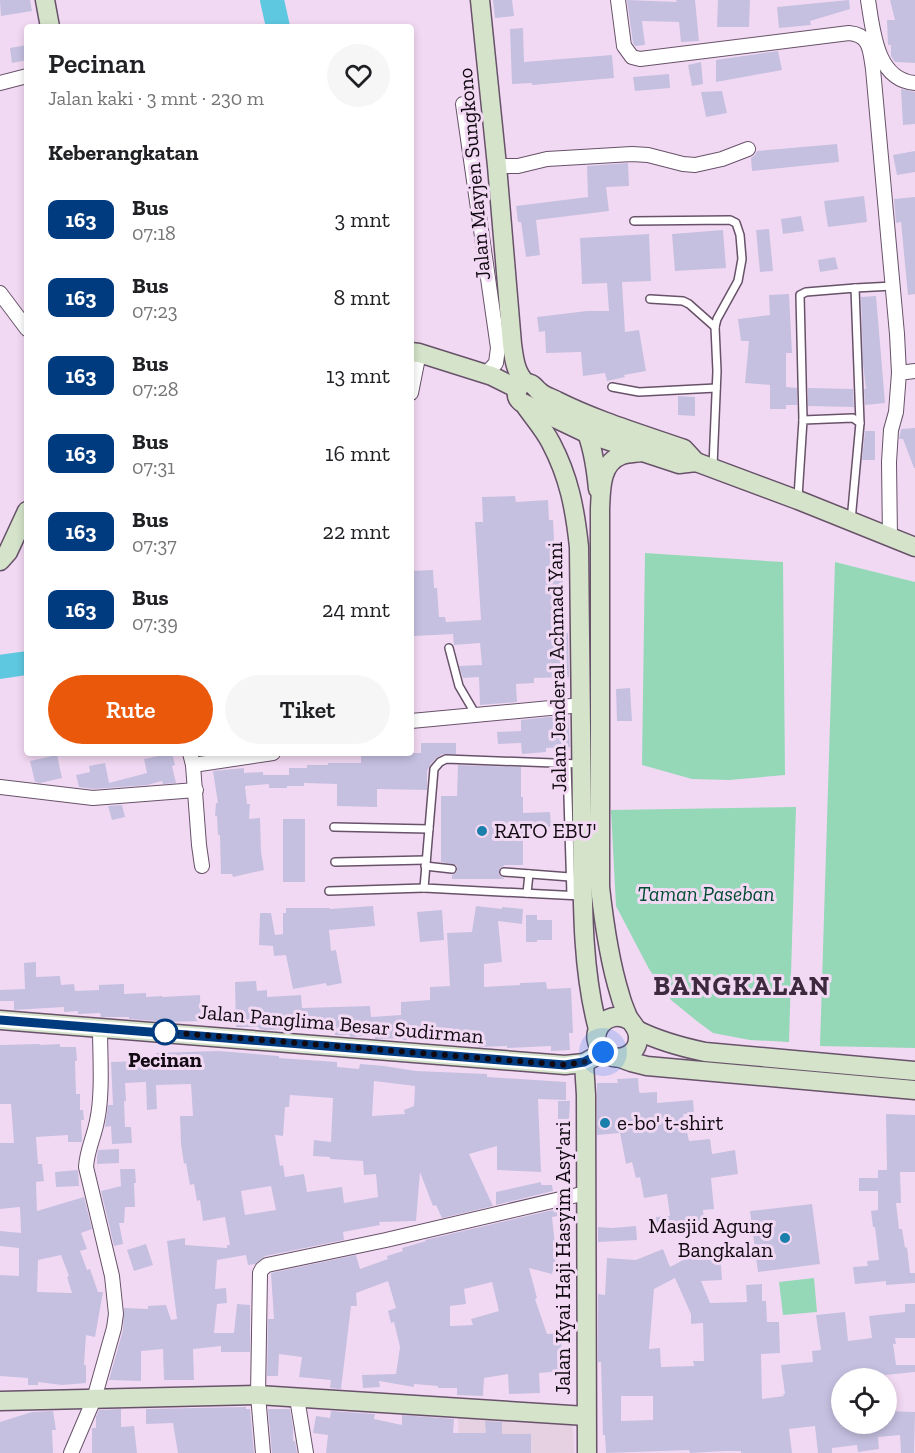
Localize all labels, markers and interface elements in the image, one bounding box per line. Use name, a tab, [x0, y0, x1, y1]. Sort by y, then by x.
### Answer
button: heart	[327, 44, 390, 107]
text: Pecinan	[48, 47, 145, 80]
street label: Jalan Mayjen Sungkono	[452, 67, 496, 281]
text: Jalan kaki · 3 mnt · 230 m	[48, 86, 264, 110]
text: Keberangkatan	[48, 139, 199, 166]
text: Bus	[132, 194, 169, 221]
text: 3 mnt	[334, 206, 390, 233]
text: 163	[66, 207, 96, 232]
text: 07:18	[132, 221, 176, 245]
text: Bus	[132, 272, 169, 299]
text: 8 mnt	[333, 284, 390, 311]
text: 163	[66, 285, 96, 310]
text: 07:23	[132, 299, 178, 323]
text: Bus	[132, 350, 169, 377]
text: 13 mnt	[326, 362, 390, 389]
text: 163	[66, 363, 96, 388]
text: 07:28	[132, 377, 178, 401]
text: Bus	[132, 428, 169, 455]
text: 16 mnt	[325, 440, 390, 467]
text: 163	[66, 441, 96, 466]
text: 07:31	[132, 455, 175, 479]
text: Bus	[132, 506, 169, 533]
text: 22 mnt	[323, 518, 390, 545]
text: 163	[66, 519, 96, 544]
text: 07:37	[132, 533, 177, 557]
street label: Jalan Jenderal Achmad Yani	[542, 541, 571, 792]
text: Bus	[132, 584, 169, 611]
text: 24 mnt	[322, 596, 390, 623]
text: 163	[66, 597, 96, 622]
text: 07:39	[132, 611, 178, 635]
button: Rute	[48, 675, 213, 744]
button: Tiket	[225, 675, 390, 744]
place label: RATO EBU'	[494, 818, 596, 843]
marker: RATO EBU'	[475, 824, 489, 838]
park label: Taman Paseban	[638, 881, 774, 906]
district label: BANGKALAN	[653, 970, 831, 1002]
street label: Jalan Panglima Besar Sudirman	[197, 999, 485, 1048]
marker: Pecinan	[152, 1019, 178, 1045]
your location	[588, 1037, 618, 1067]
place label: Pecinan	[128, 1047, 203, 1072]
place label: e-bo' t-shirt	[617, 1110, 723, 1135]
marker: e-bo' t-shirt	[598, 1116, 612, 1130]
street label: Jalan Kyai Haji Hasyim Asy'ari	[550, 1121, 576, 1395]
place label: Masjid Agung Bangkalan	[648, 1213, 773, 1262]
marker: Masjid Agung Bangkalan	[778, 1231, 792, 1245]
map controls	[831, 1368, 897, 1434]
button: locate	[831, 1368, 897, 1434]

